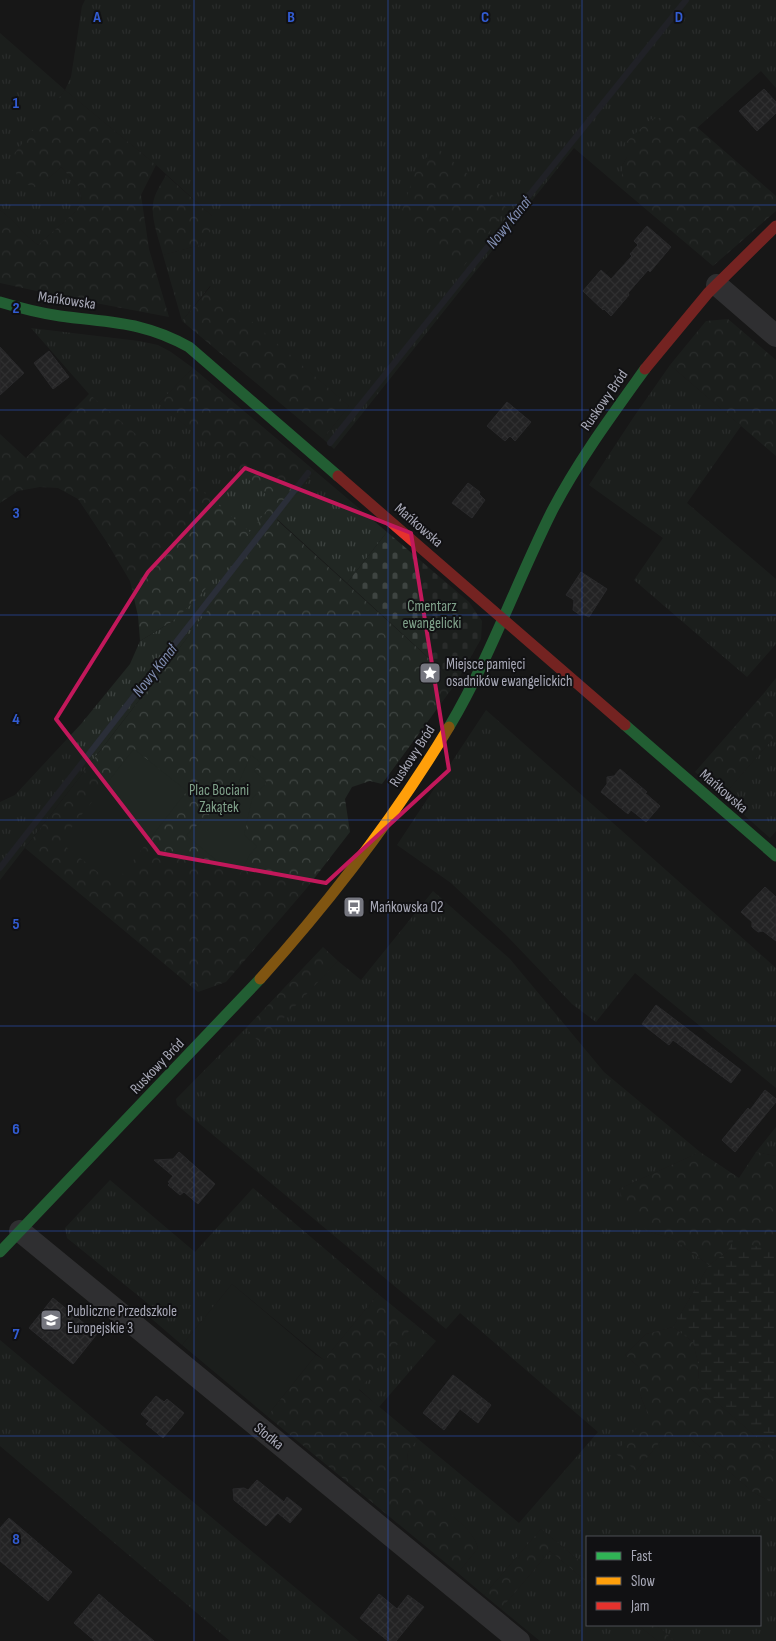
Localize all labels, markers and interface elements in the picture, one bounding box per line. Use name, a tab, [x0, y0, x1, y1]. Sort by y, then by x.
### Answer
text: A	[92, 8, 101, 27]
text: B	[287, 8, 295, 27]
text: C	[481, 8, 489, 27]
text: D	[675, 8, 683, 27]
text: 1	[13, 94, 20, 113]
water label: Nowy Kanał	[483, 192, 537, 253]
street label: Mańkowska	[37, 287, 97, 314]
text: 2	[12, 299, 20, 318]
street label: Ruskowy Bród	[577, 366, 632, 434]
street label: Mańkowska	[391, 499, 447, 552]
text: 3	[12, 504, 20, 523]
park label: Cmentarz ewangelicki	[403, 597, 462, 633]
water label: Nowy Kanał	[129, 640, 182, 701]
place label: Miejsce pamięci osadników ewangelickich	[446, 655, 572, 691]
place icon: Miejsce pamięci osadników ewangelickich	[418, 661, 442, 685]
text: 4	[12, 710, 20, 729]
street label: Ruskowy Bród	[385, 722, 439, 791]
street label: Mańkowska	[696, 765, 752, 818]
park label: Plac Bociani Zakątek	[189, 781, 249, 817]
bus stop icon: Mańkowska 02	[342, 895, 366, 919]
place label: Mańkowska 02	[370, 898, 443, 917]
text: 5	[12, 915, 20, 934]
street label: Ruskowy Bród	[126, 1035, 189, 1098]
text: 6	[12, 1120, 20, 1139]
place label: Publiczne Przedszkole Europejskie 3	[67, 1302, 177, 1338]
school or university icon: Publiczne Przedszkole Europejskie 3	[39, 1308, 63, 1332]
text: 7	[13, 1325, 20, 1344]
street label: Słodka	[250, 1419, 288, 1454]
text: 8	[12, 1530, 20, 1549]
legend	[586, 1536, 761, 1626]
text: Fast	[631, 1547, 653, 1566]
text: Slow	[631, 1572, 655, 1591]
text: Jam	[630, 1597, 649, 1616]

